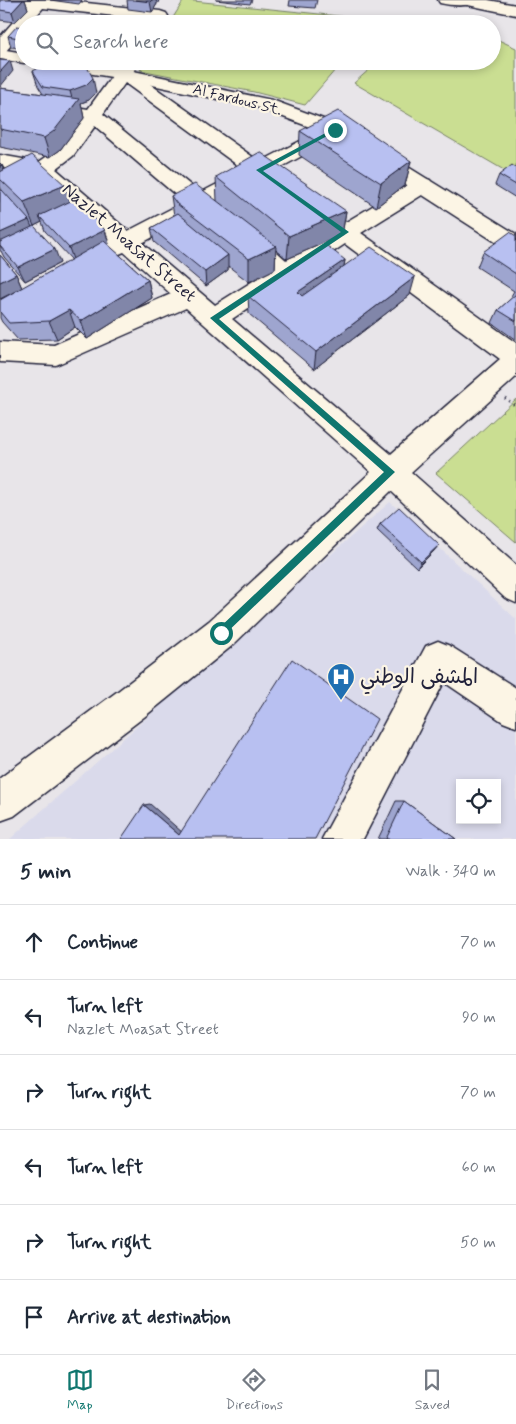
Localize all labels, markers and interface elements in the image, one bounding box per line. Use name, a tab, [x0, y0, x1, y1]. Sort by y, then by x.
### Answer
search box	[15, 15, 501, 70]
icon: search	[33, 29, 61, 57]
text: Search here	[73, 30, 169, 55]
street label: Al Fardous St.	[190, 79, 284, 121]
route end	[324, 119, 347, 142]
street label: Nazlet Moasat Street	[57, 178, 201, 308]
route start	[210, 622, 233, 645]
hospital icon: المشفى الوطني	[326, 662, 356, 701]
place label: المشفى الوطني	[360, 663, 478, 695]
map controls	[456, 779, 501, 824]
button: locate	[456, 779, 501, 824]
text: 5 min	[20, 858, 72, 886]
text: Walk · 340 m	[406, 861, 496, 882]
icon: ahead	[20, 928, 48, 956]
text: Continue	[67, 930, 138, 955]
text: 70 m	[460, 932, 496, 953]
text: Turn left	[67, 994, 143, 1019]
icon: left	[20, 1003, 48, 1031]
text: 90 m	[462, 1007, 496, 1028]
text: Nazlet Moasat Street	[67, 1019, 219, 1040]
icon: right	[20, 1078, 48, 1106]
text: Turn right	[67, 1080, 151, 1105]
text: 70 m	[460, 1082, 496, 1103]
icon: left	[20, 1153, 48, 1181]
text: Turn left	[67, 1155, 143, 1180]
text: 60 m	[462, 1157, 496, 1178]
icon: right	[20, 1228, 48, 1256]
text: Turn right	[67, 1230, 151, 1255]
text: 50 m	[460, 1232, 496, 1253]
icon: arrive	[20, 1303, 48, 1331]
text: Arrive at destination	[67, 1305, 231, 1330]
tab: Map	[66, 1366, 94, 1414]
tab: Directions	[226, 1366, 283, 1414]
tab: Saved	[415, 1366, 450, 1414]

